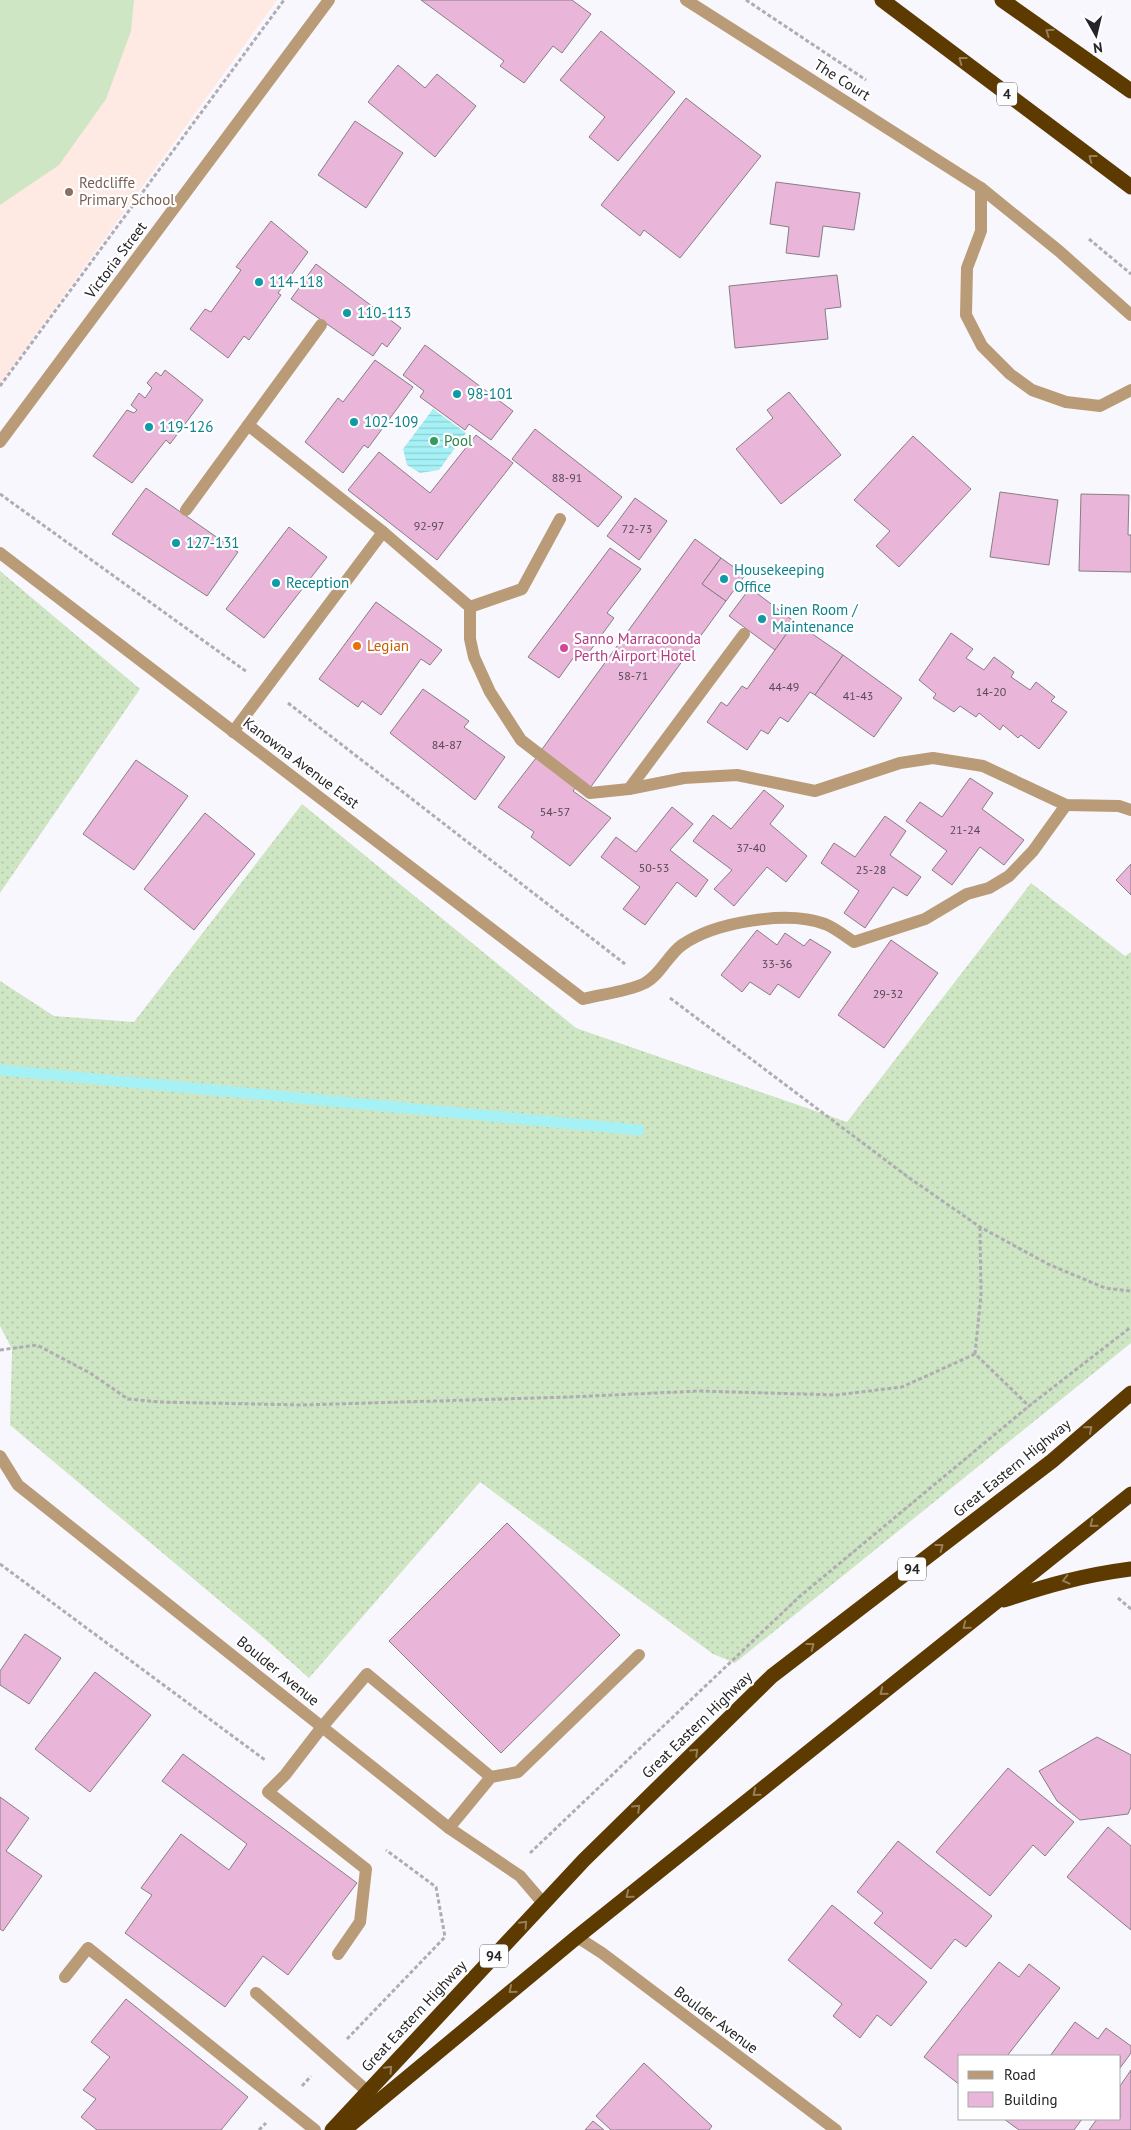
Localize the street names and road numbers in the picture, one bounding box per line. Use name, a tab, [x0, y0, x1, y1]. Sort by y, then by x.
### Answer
street label: The Court	[811, 55, 874, 104]
road number: 4	[997, 82, 1017, 106]
street label: Victoria Street	[80, 218, 151, 303]
street label: Kanowna Avenue East	[240, 713, 363, 812]
street label: Great Eastern Highway	[949, 1414, 1074, 1521]
road number: 94	[898, 1558, 926, 1580]
street label: Boulder Avenue	[233, 1632, 323, 1710]
street label: Great Eastern Highway	[638, 1667, 756, 1782]
road number: 94	[480, 1944, 508, 1968]
street label: Great Eastern Highway	[357, 1956, 470, 2075]
street label: Boulder Avenue	[670, 1982, 762, 2057]

